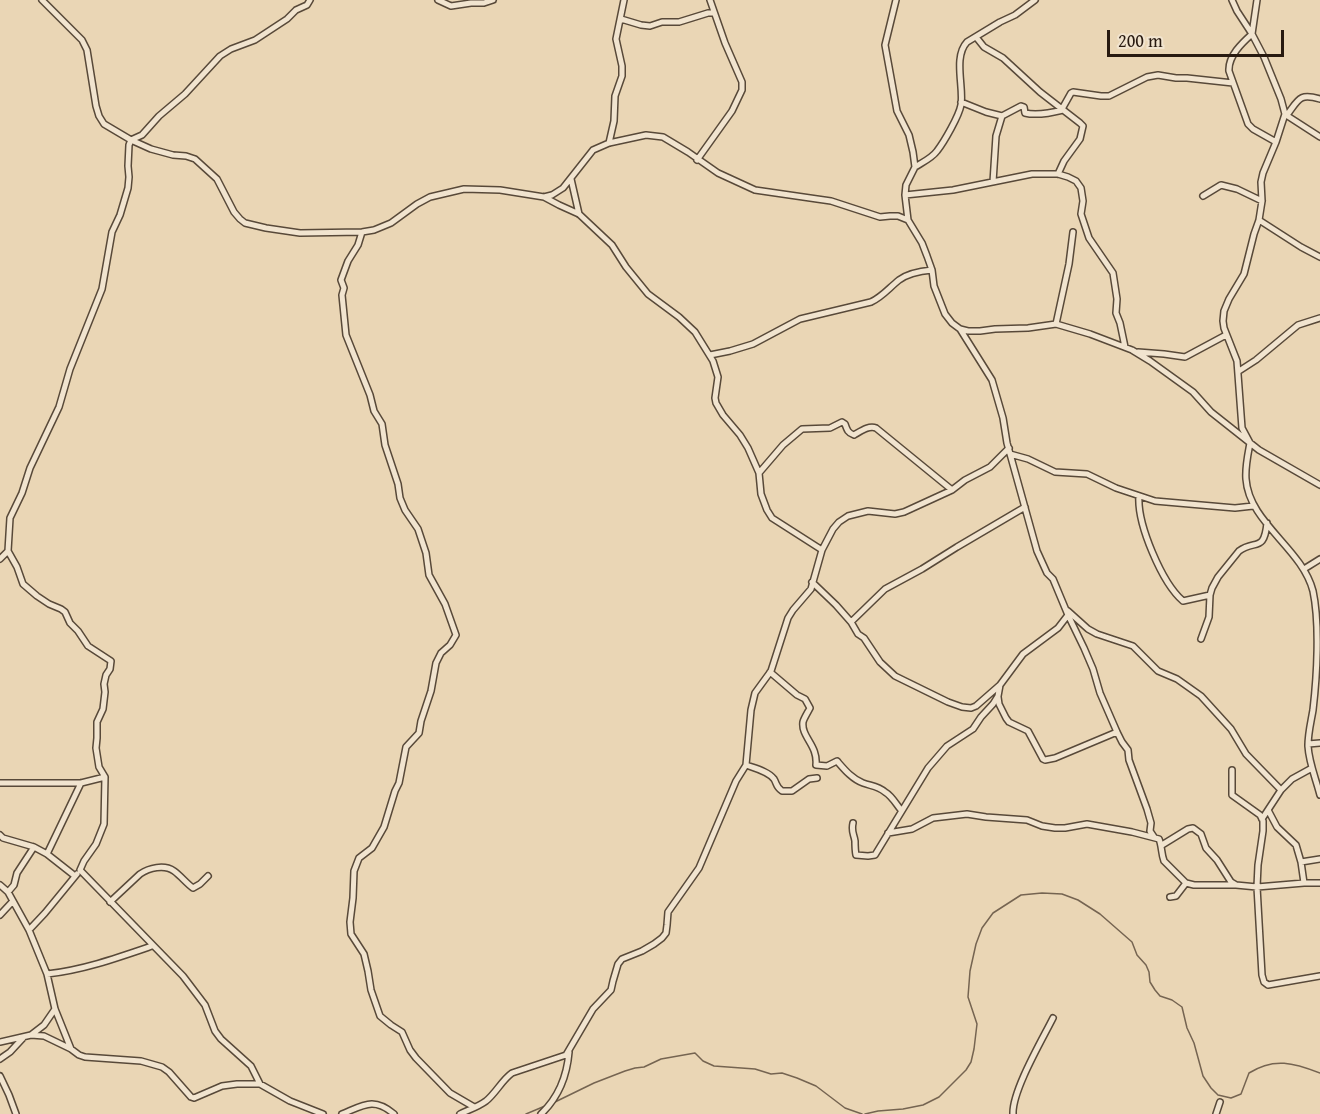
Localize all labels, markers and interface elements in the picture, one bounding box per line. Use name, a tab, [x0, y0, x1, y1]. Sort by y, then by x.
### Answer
scale bar	[1110, 18, 1287, 56]
text: 200 m	[1118, 27, 1163, 54]

